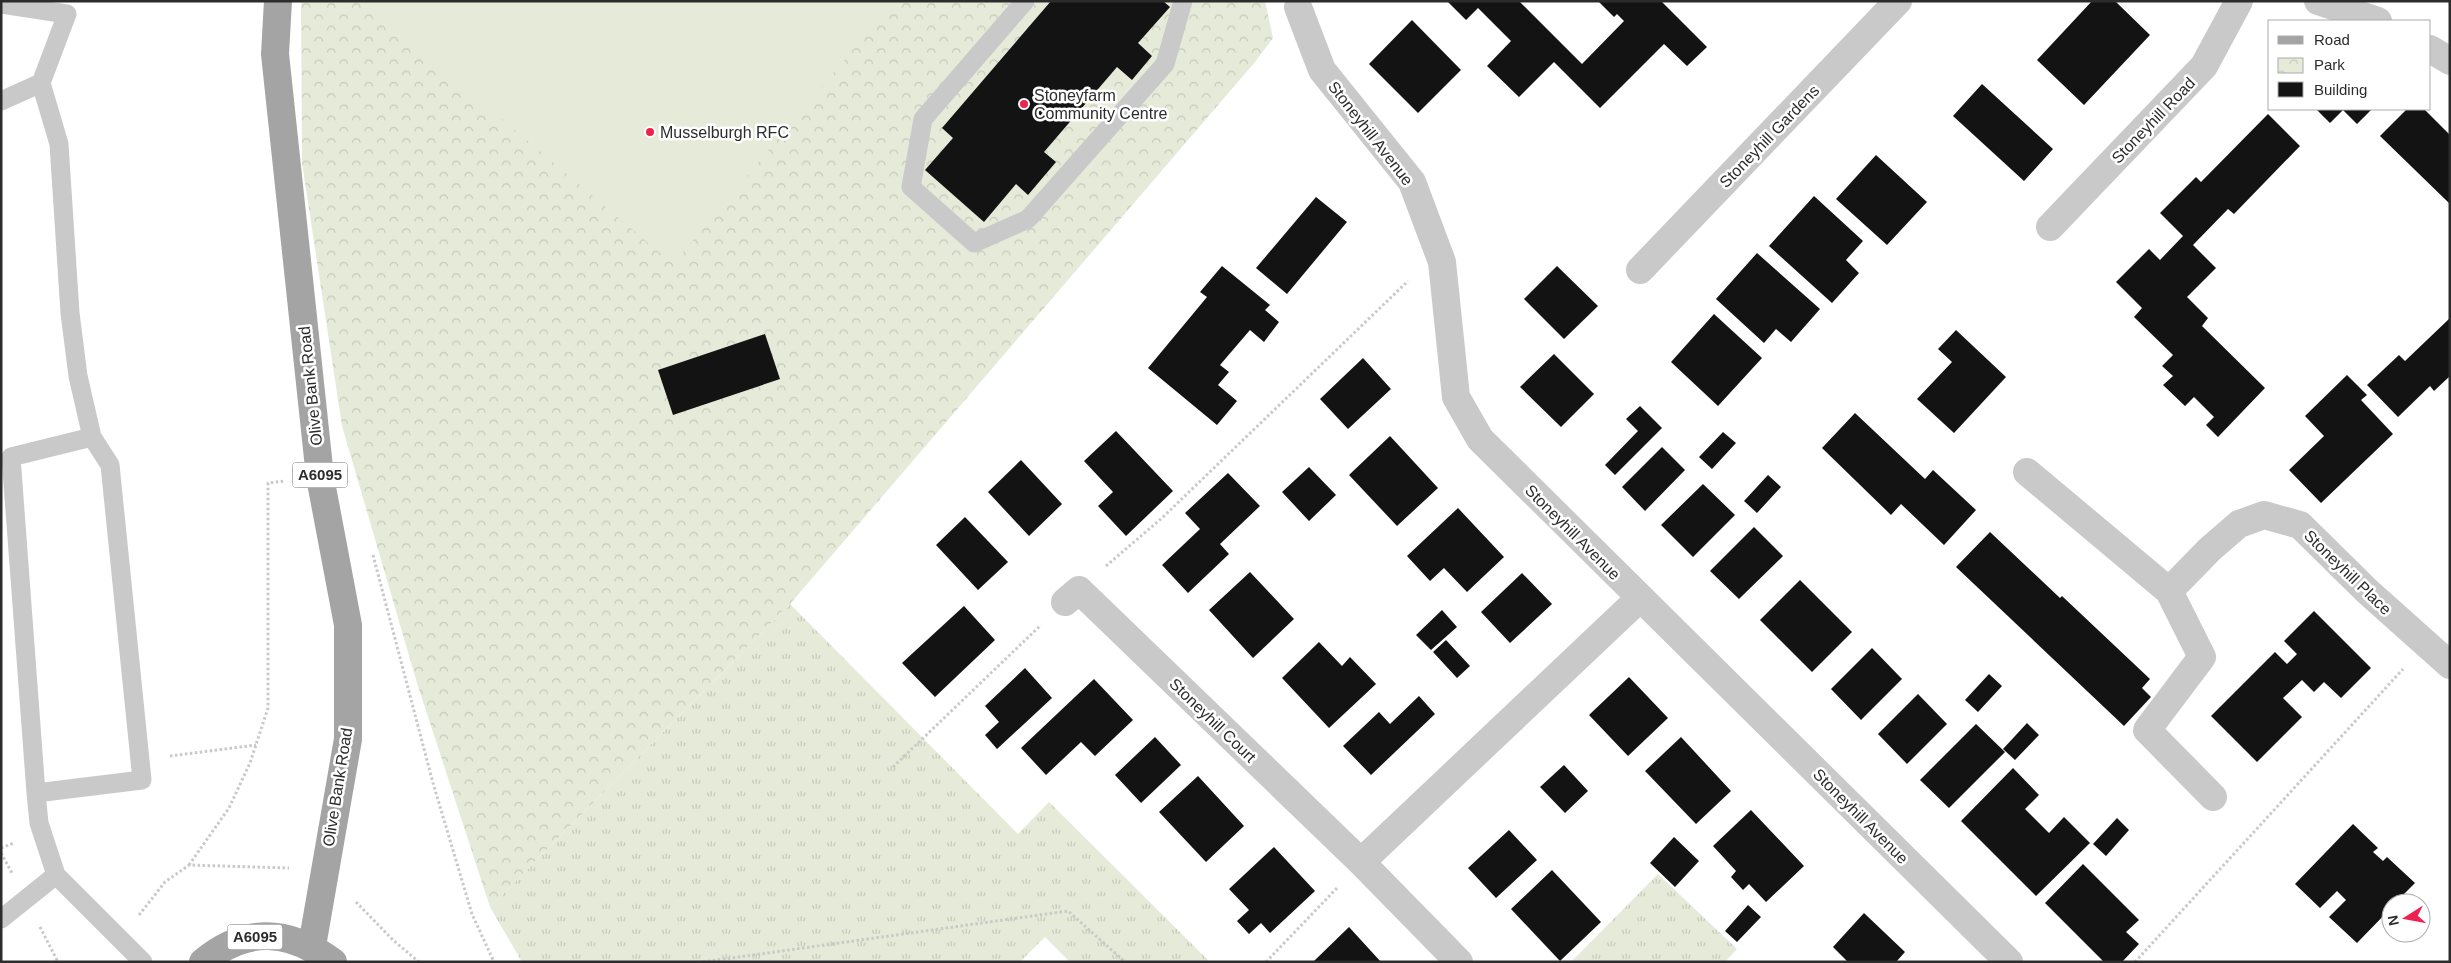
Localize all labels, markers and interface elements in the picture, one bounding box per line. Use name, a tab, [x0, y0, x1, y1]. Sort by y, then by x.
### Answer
legend	[2268, 20, 2431, 110]
text: Road	[2314, 31, 2350, 48]
text: Park	[2314, 56, 2345, 73]
street label: Stoneyhill Road	[2108, 74, 2198, 167]
street label: Stoneyhill Avenue	[1325, 78, 1416, 189]
text: Building	[2314, 81, 2367, 98]
street label: Stoneyhill Gardens	[1716, 82, 1822, 191]
place label: Stoneyfarm Community Centre	[1034, 87, 1167, 122]
marker: Stoneyfarm Community Centre	[1018, 98, 1030, 110]
place label: Musselburgh RFC	[660, 124, 789, 141]
marker: Musselburgh RFC	[644, 126, 656, 138]
street label: Olive Bank Road	[296, 325, 325, 447]
road number: A6095	[292, 462, 348, 488]
street label: Stoneyhill Avenue	[1522, 481, 1624, 583]
street label: Stoneyhill Place	[2301, 527, 2395, 618]
street label: Stoneyhill Court	[1166, 675, 1260, 766]
street label: Olive Bank Road	[320, 726, 355, 848]
street label: Stoneyhill Avenue	[1810, 765, 1912, 867]
north arrow	[2381, 893, 2431, 943]
text: N	[2384, 914, 2402, 927]
road number: A6095	[228, 924, 282, 950]

